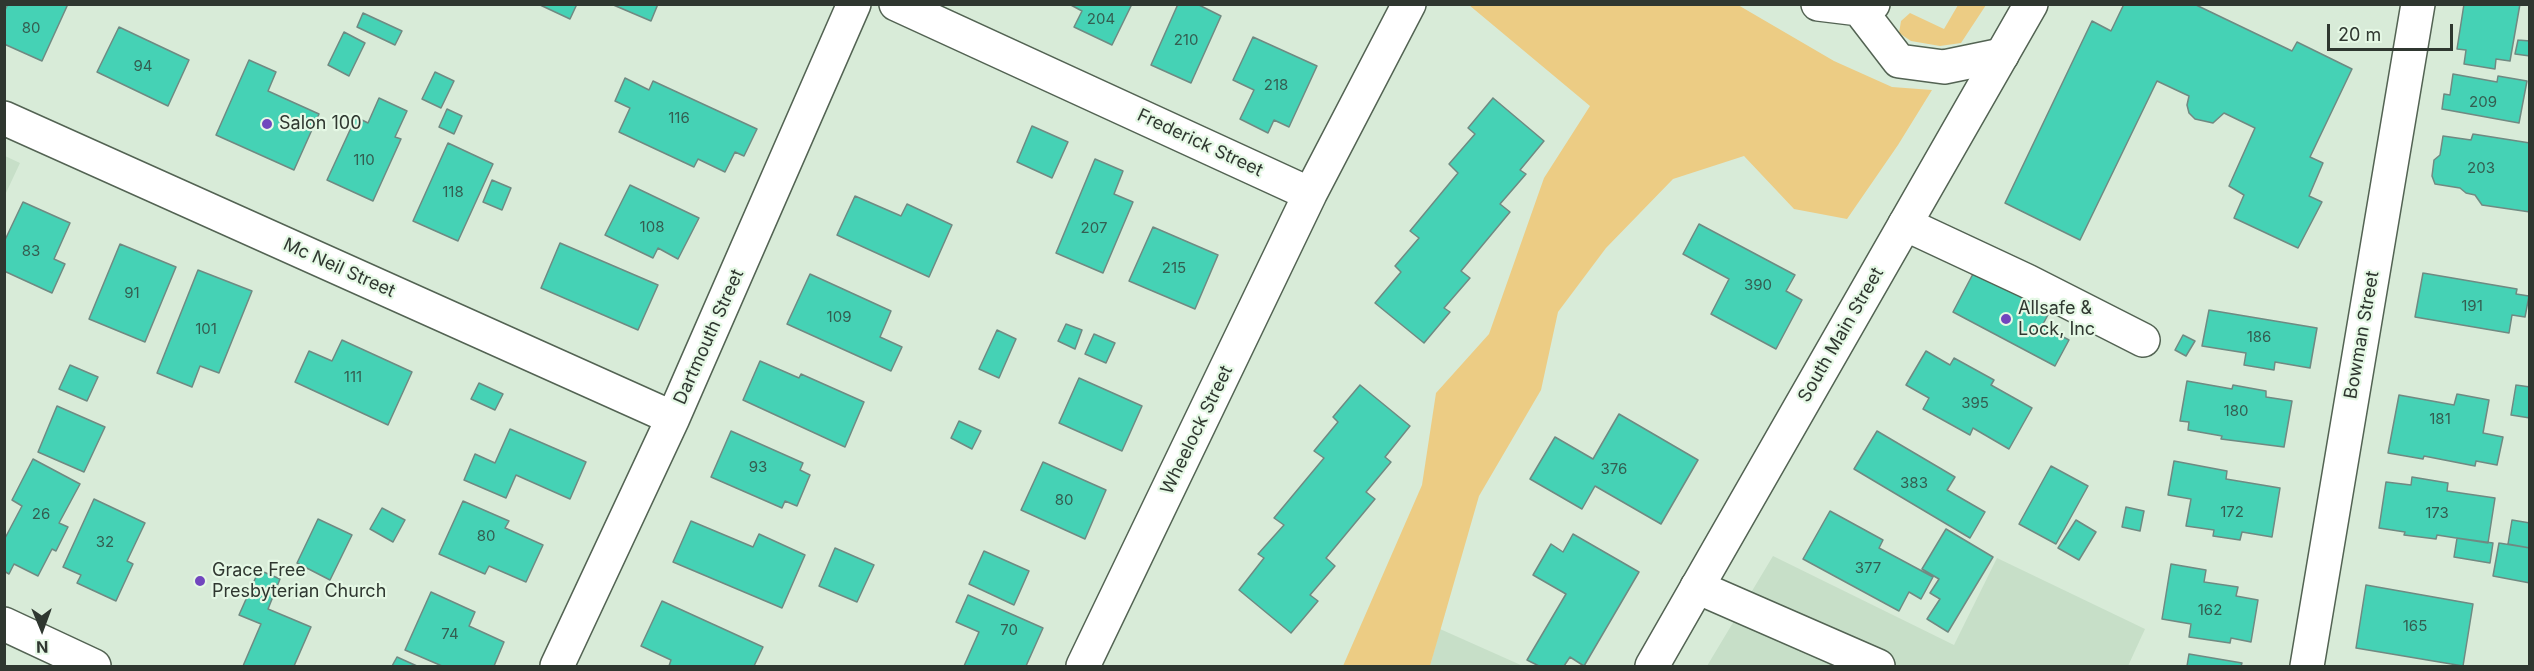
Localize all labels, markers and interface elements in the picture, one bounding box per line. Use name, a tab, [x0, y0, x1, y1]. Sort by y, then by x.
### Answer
house number: 204	[1087, 10, 1115, 28]
scale bar	[2330, 12, 2456, 50]
house number: 80	[22, 19, 40, 37]
text: 20 m	[2338, 24, 2381, 45]
house number: 210	[1174, 31, 1198, 49]
house number: 94	[134, 57, 152, 75]
house number: 218	[1264, 76, 1288, 94]
house number: 209	[2469, 93, 2497, 111]
street label: Frederick Street	[1134, 104, 1266, 182]
house number: 116	[668, 109, 690, 127]
place label: Salon 100	[279, 113, 362, 135]
marker: Salon 100	[260, 117, 274, 131]
house number: 110	[353, 151, 375, 169]
house number: 203	[2467, 159, 2495, 177]
house number: 118	[442, 183, 464, 201]
house number: 108	[640, 218, 664, 236]
house number: 207	[1081, 219, 1107, 237]
street label: Mc Neil Street	[280, 234, 398, 302]
house number: 83	[22, 242, 40, 260]
house number: 215	[1162, 259, 1186, 277]
street label: South Main Street	[1794, 264, 1888, 406]
street label: Dartmouth Street	[670, 266, 748, 408]
street label: Bowman Street	[2340, 269, 2384, 401]
house number: 390	[1744, 276, 1772, 294]
house number: 91	[124, 284, 140, 302]
house number: 191	[2461, 297, 2483, 315]
place label: Allsafe & Lock, Inc	[2018, 298, 2095, 340]
house number: 109	[827, 308, 851, 326]
marker: Allsafe & Lock, Inc	[1999, 312, 2013, 326]
house number: 101	[195, 320, 217, 338]
house number: 186	[2247, 328, 2271, 346]
street label: Wheelock Street	[1156, 362, 1238, 498]
house number: 111	[344, 368, 362, 386]
house number: 395	[1961, 394, 1989, 412]
house number: 180	[2224, 402, 2248, 420]
house number: 181	[2429, 410, 2451, 428]
house number: 93	[749, 458, 767, 476]
house number: 376	[1601, 460, 1627, 478]
house number: 383	[1900, 474, 1928, 492]
house number: 80	[1055, 491, 1073, 509]
house number: 172	[2220, 503, 2244, 521]
house number: 173	[2425, 504, 2449, 522]
house number: 26	[32, 505, 50, 523]
house number: 80	[477, 527, 495, 545]
house number: 32	[96, 533, 114, 551]
house number: 377	[1855, 559, 1881, 577]
place label: Grace Free Presbyterian Church	[212, 560, 386, 602]
marker: Grace Free Presbyterian Church	[193, 574, 207, 588]
north arrow	[12, 599, 72, 659]
house number: 162	[2198, 601, 2222, 619]
house number: 165	[2403, 617, 2427, 635]
house number: 70	[1000, 621, 1018, 639]
house number: 74	[441, 625, 459, 643]
text: N	[36, 637, 49, 657]

